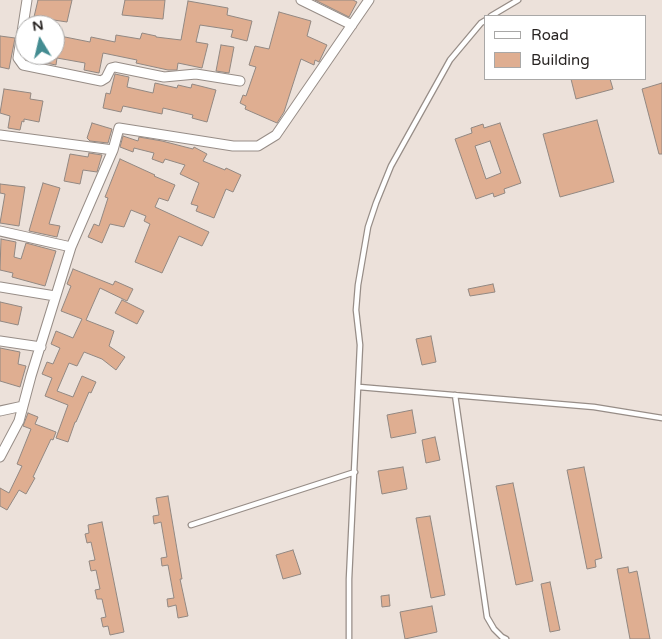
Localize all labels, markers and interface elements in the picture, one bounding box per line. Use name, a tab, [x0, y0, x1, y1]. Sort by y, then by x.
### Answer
north arrow	[15, 15, 65, 65]
legend	[484, 15, 647, 80]
text: N	[31, 16, 45, 35]
text: Road	[531, 26, 569, 44]
text: Building	[531, 51, 590, 69]

